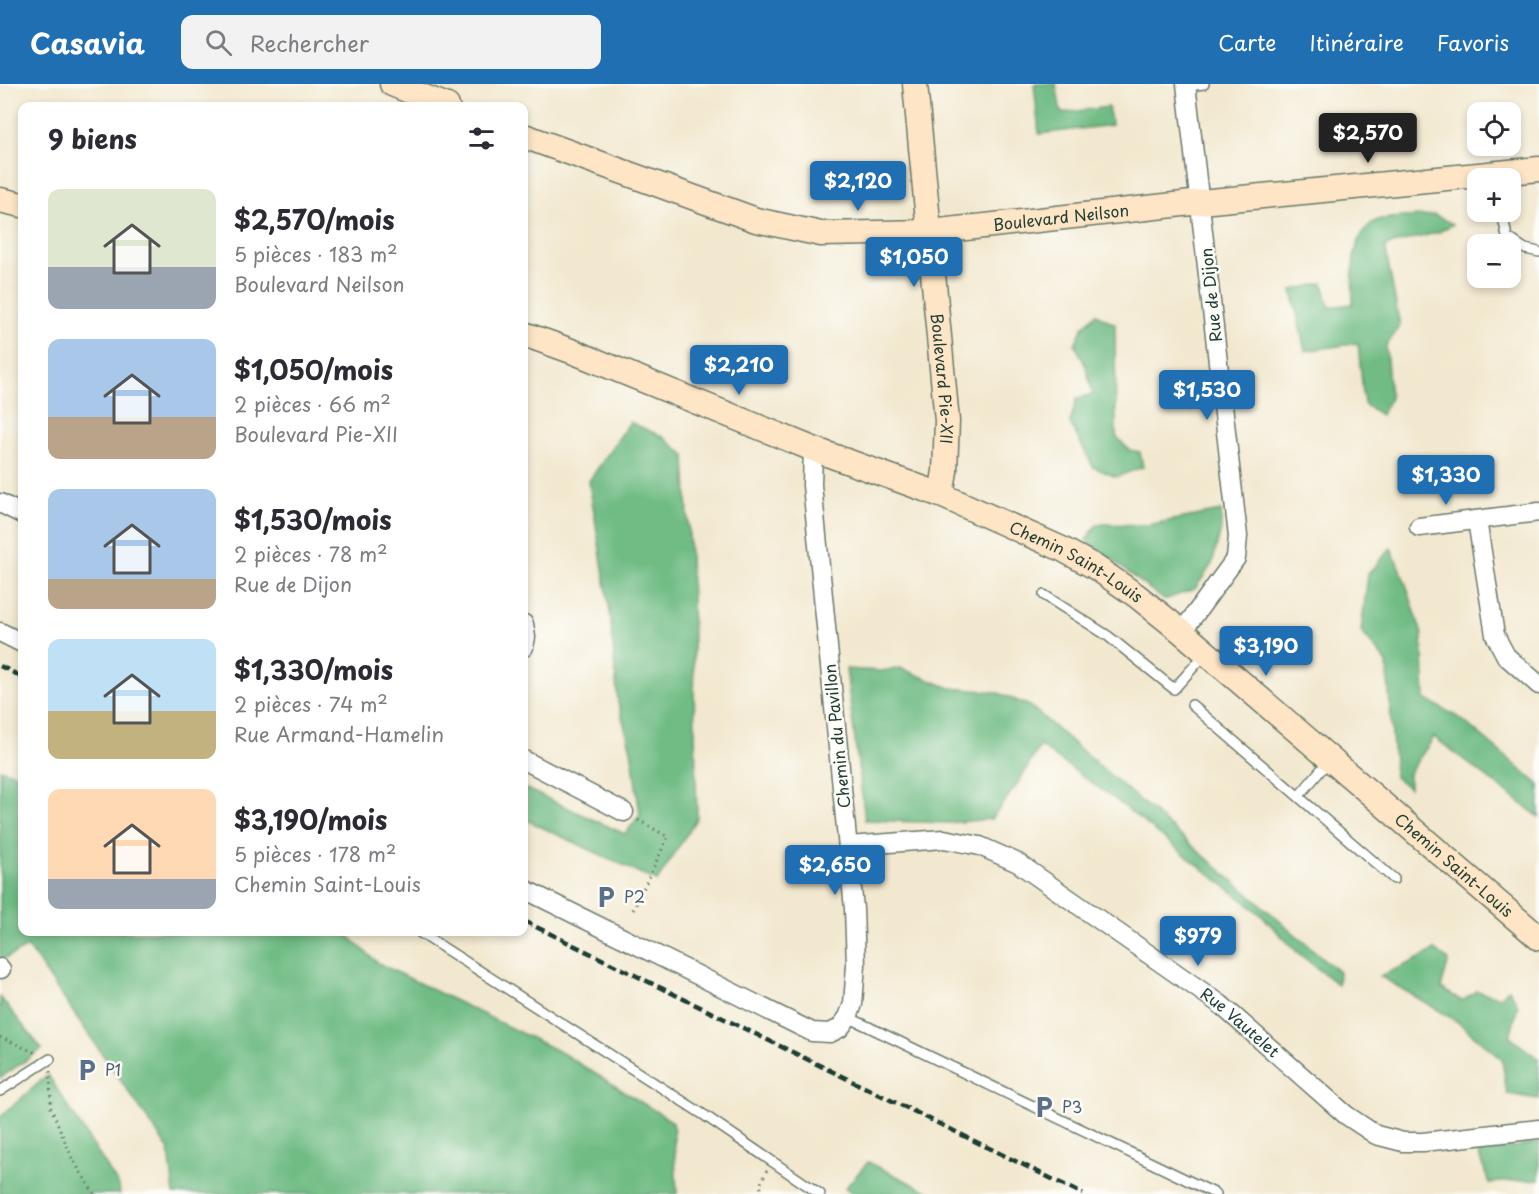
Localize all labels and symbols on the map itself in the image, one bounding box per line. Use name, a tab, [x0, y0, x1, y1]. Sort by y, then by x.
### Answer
pin: $2,570	[1319, 113, 1417, 164]
pin: $2,120	[809, 161, 907, 212]
street label: Boulevard Neilson	[992, 197, 1130, 236]
pin: $1,050	[865, 237, 963, 288]
street label: Rue de Dijon	[1193, 247, 1227, 343]
street label: Boulevard Pie-XII	[926, 312, 960, 445]
pin: $2,210	[690, 345, 788, 396]
pin: $1,530	[1158, 370, 1256, 421]
pin: $1,330	[1397, 455, 1495, 506]
street label: Chemin Saint-Louis	[1006, 514, 1149, 607]
pin: $3,190	[1217, 626, 1315, 677]
street label: Chemin du Pavillon	[816, 663, 856, 809]
street label: Chemin Saint-Louis	[1390, 807, 1519, 922]
pin: $2,650	[786, 845, 884, 896]
parking icon: P2	[593, 884, 619, 910]
place label: P2	[624, 884, 645, 908]
pin: $979	[1162, 916, 1234, 967]
street label: Rue Vautelet	[1196, 981, 1286, 1063]
parking icon: P1	[74, 1057, 100, 1083]
place label: P1	[105, 1057, 121, 1081]
parking icon: P3	[1031, 1094, 1057, 1120]
place label: P3	[1062, 1094, 1082, 1118]

